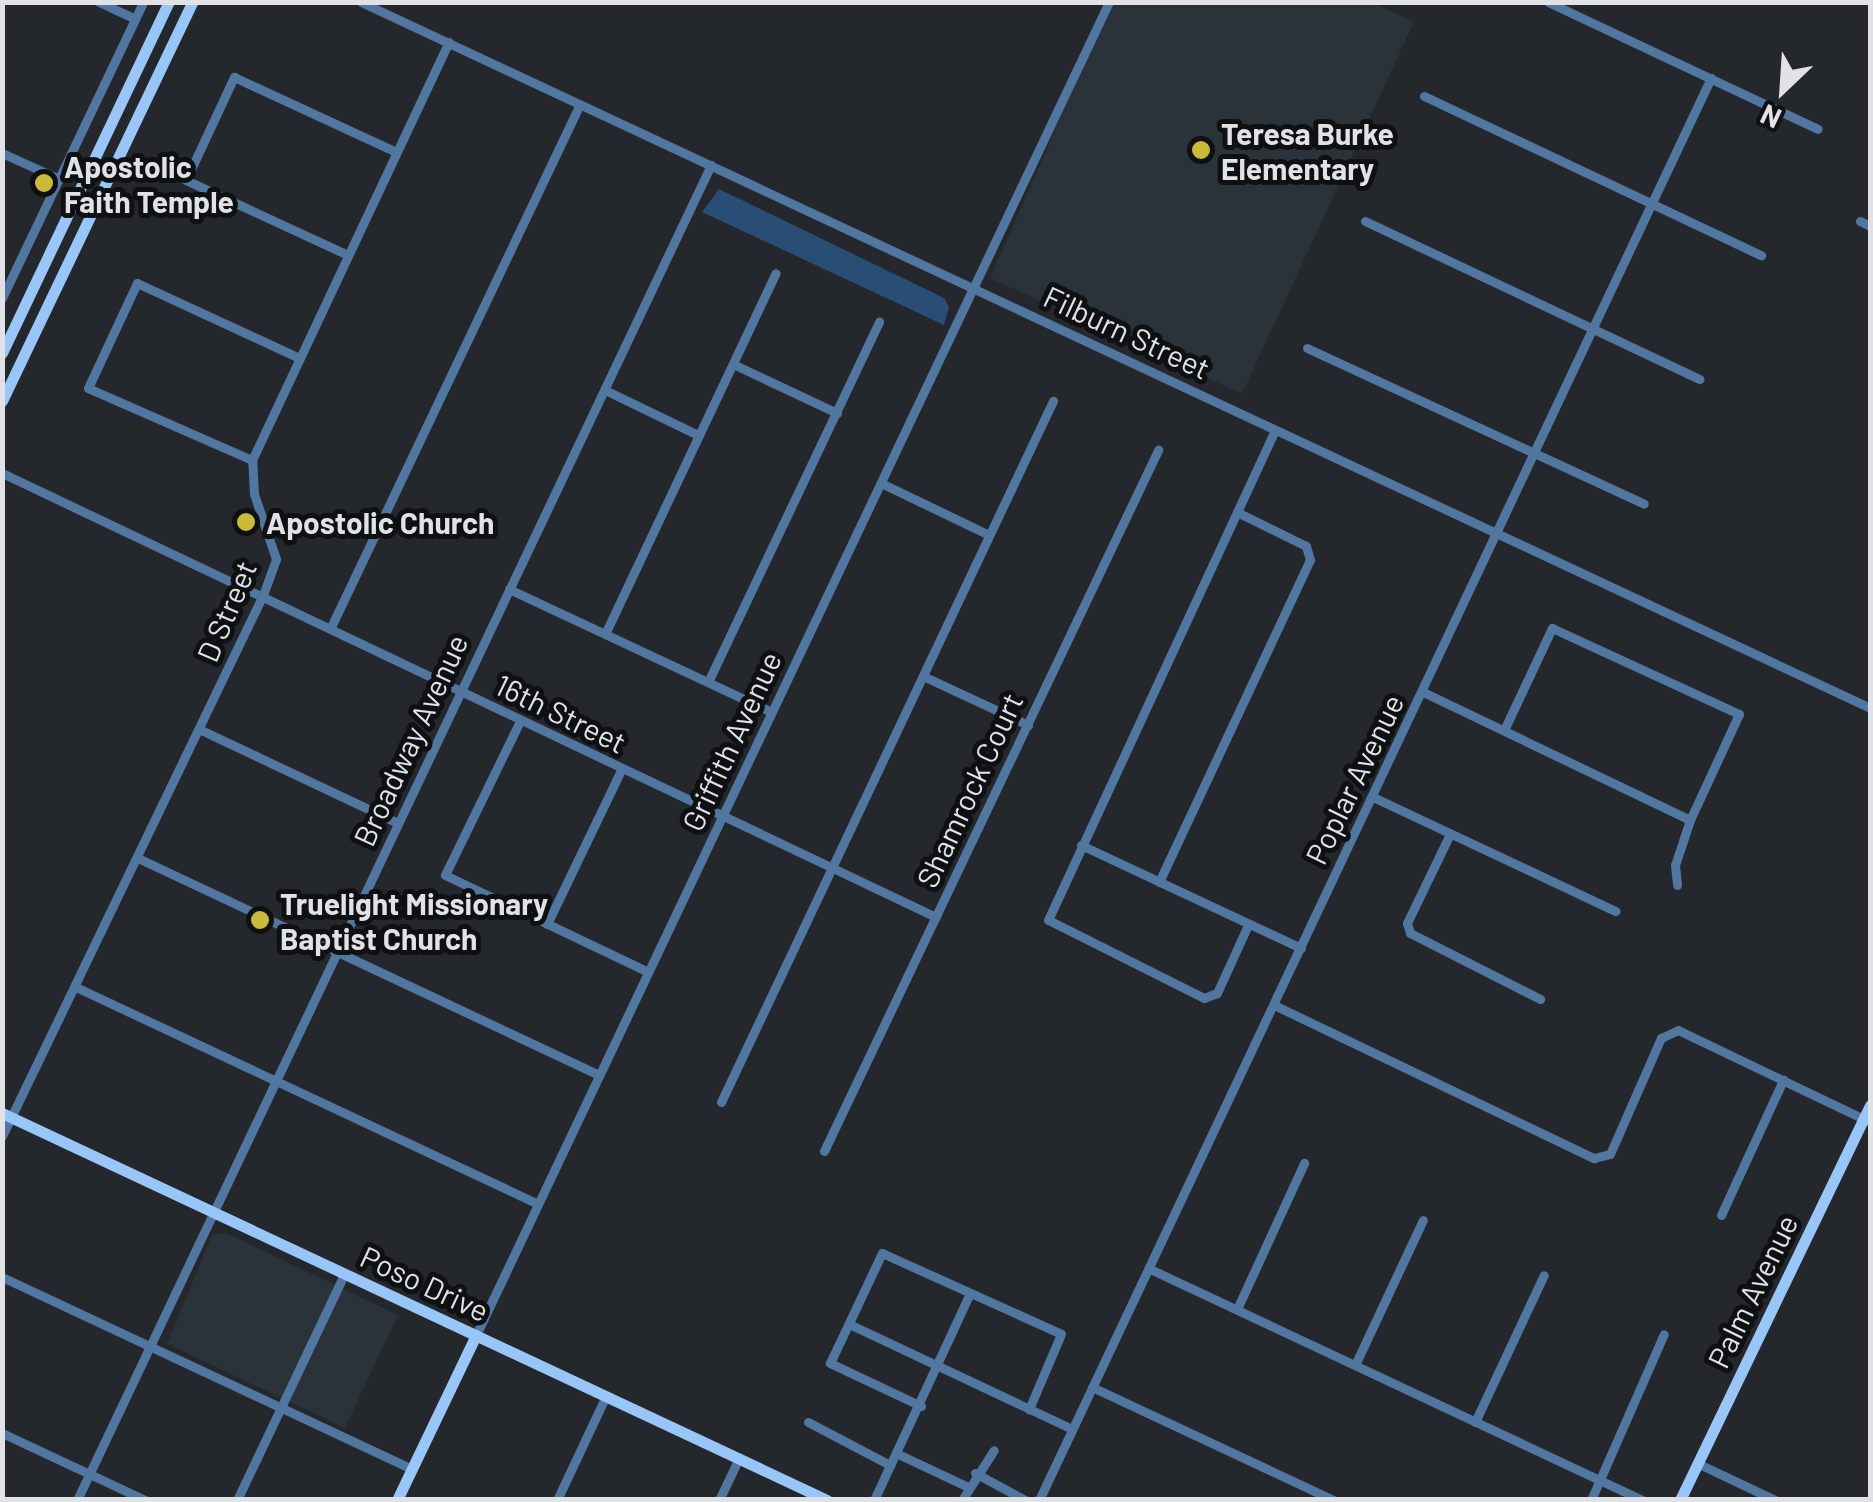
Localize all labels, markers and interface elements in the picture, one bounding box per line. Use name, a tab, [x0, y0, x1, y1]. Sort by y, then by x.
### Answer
north arrow	[1733, 40, 1833, 140]
text: N	[1755, 98, 1786, 137]
place label: Teresa Burke Elementary	[1221, 115, 1394, 186]
marker: Teresa Burke Elementary	[1190, 139, 1212, 161]
place label: Apostolic Faith Temple	[64, 148, 234, 218]
marker: Apostolic Faith Temple	[33, 172, 55, 194]
street label: Filburn Street	[1038, 278, 1216, 386]
place label: Apostolic Church	[266, 504, 494, 540]
marker: Apostolic Church	[235, 511, 257, 533]
street label: D Street	[189, 555, 263, 667]
street label: Broadway Avenue	[345, 629, 475, 851]
street label: Griffith Avenue	[674, 646, 788, 836]
street label: 16th Street	[490, 666, 632, 760]
street label: Shamrock Court	[908, 687, 1030, 893]
street label: Poplar Avenue	[1297, 688, 1411, 870]
place label: Truelight Missionary Baptist Church	[280, 885, 548, 956]
marker: Truelight Missionary Baptist Church	[249, 909, 271, 931]
street label: Palm Avenue	[1699, 1208, 1805, 1374]
street label: Poso Drive	[355, 1238, 495, 1328]

